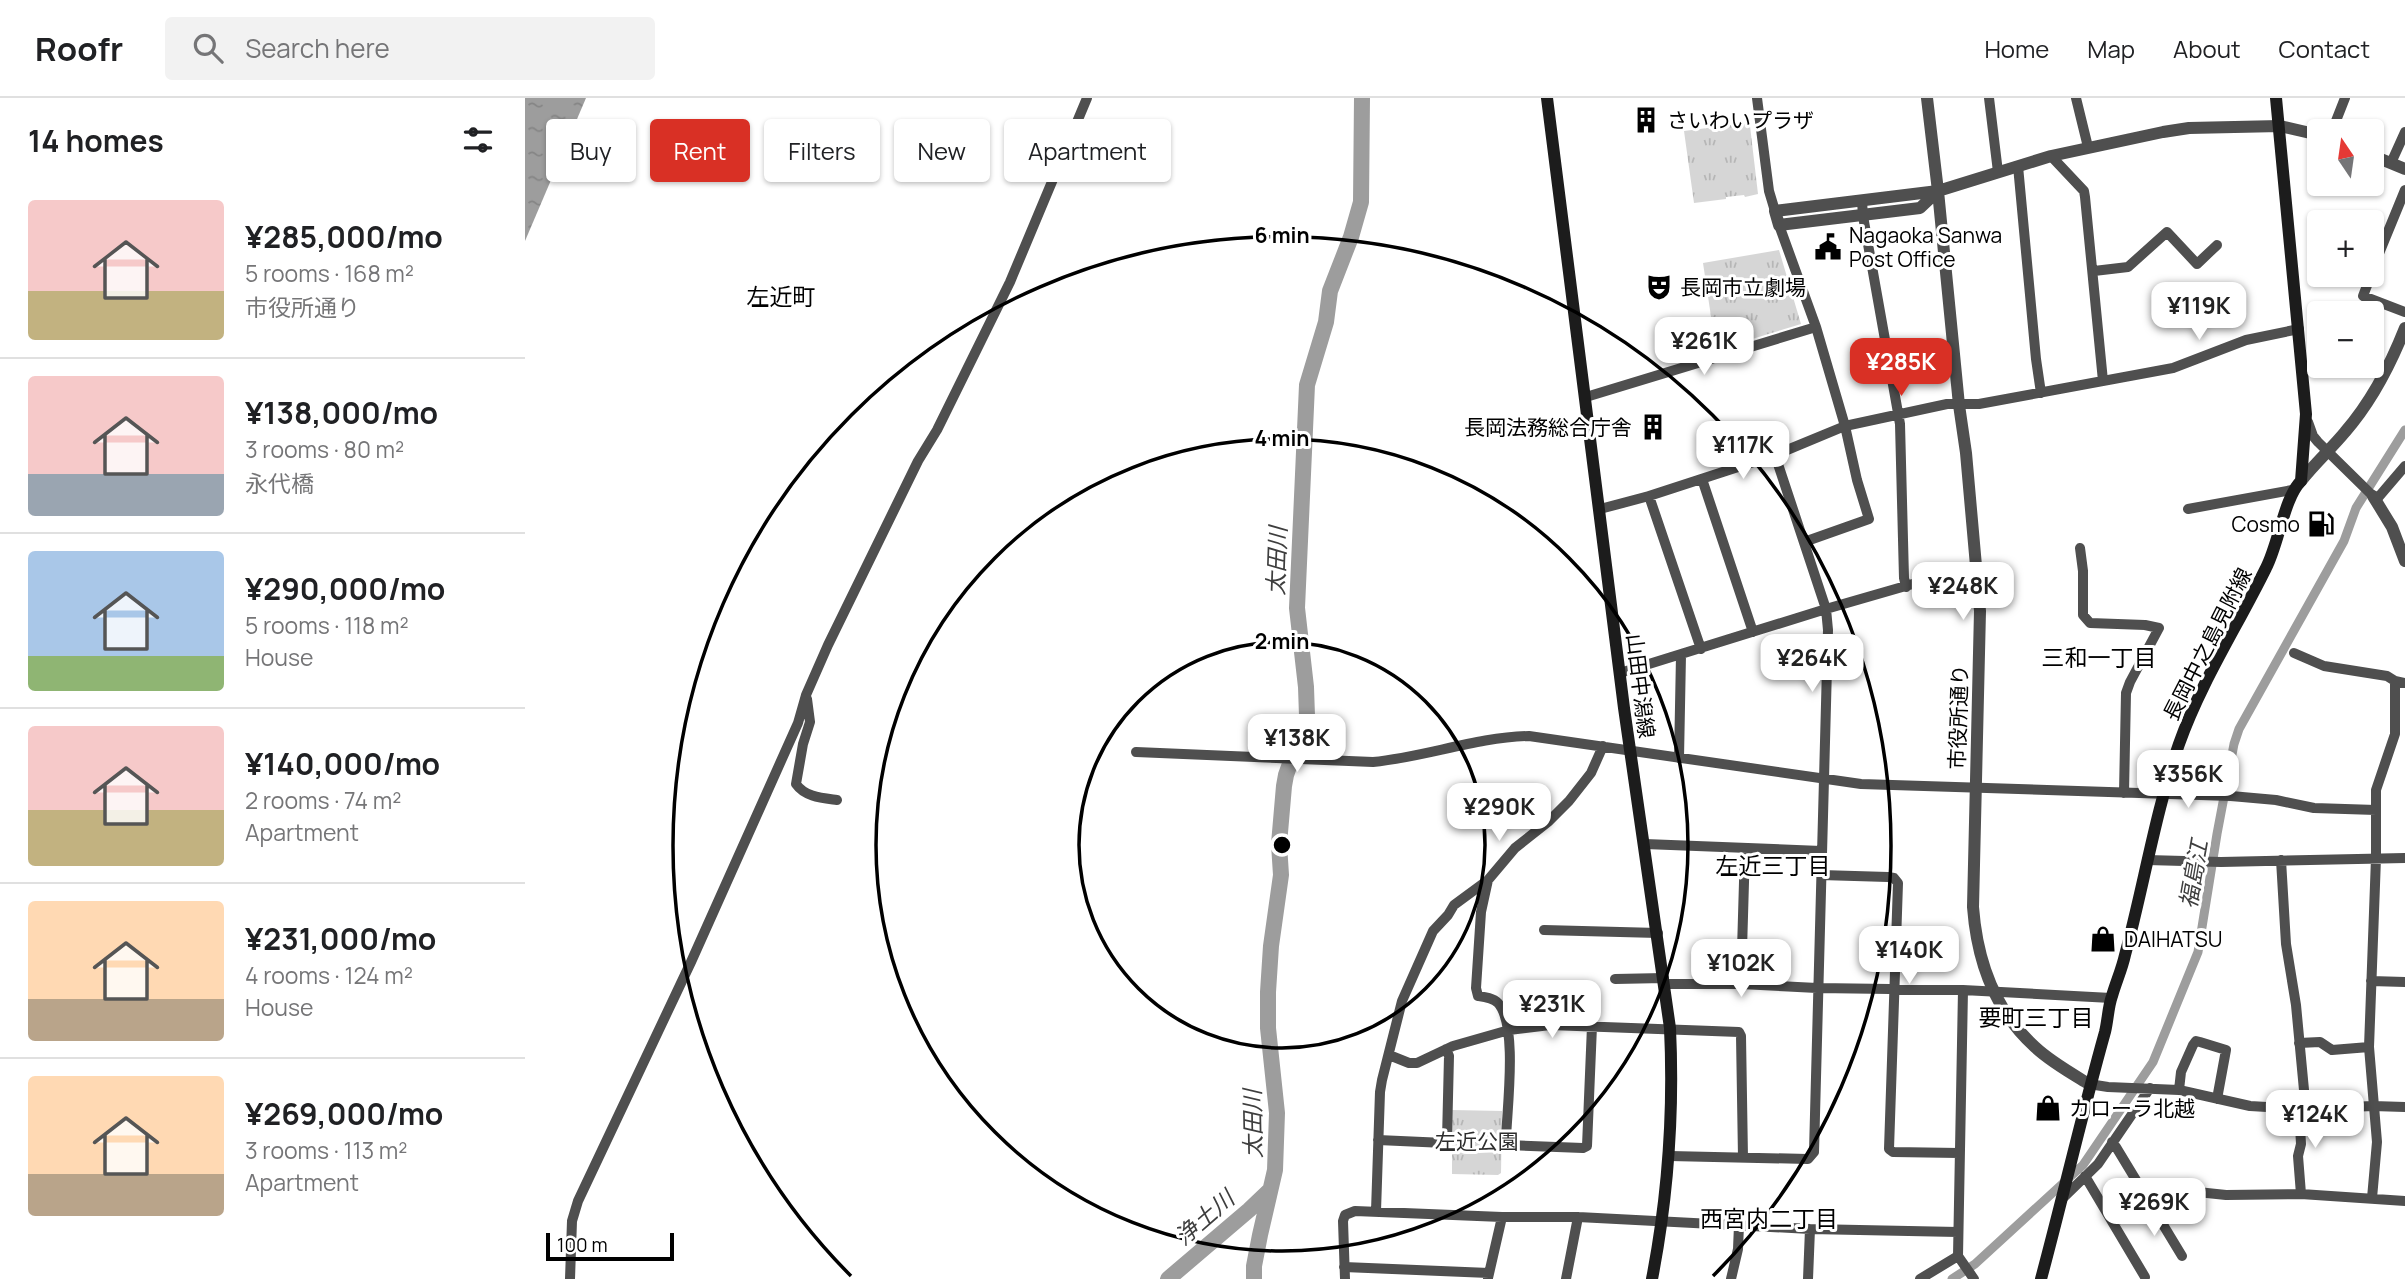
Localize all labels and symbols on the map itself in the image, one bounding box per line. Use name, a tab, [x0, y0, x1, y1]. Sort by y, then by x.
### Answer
building icon: さいわいプラザ	[1631, 105, 1661, 135]
place label: さいわいプラザ	[1667, 106, 1814, 134]
north arrow	[2307, 119, 2383, 196]
text: 6 min	[1254, 221, 1310, 249]
place label: Nagaoka Sanwa Post Office	[1849, 221, 2002, 273]
public building icon: Nagaoka Sanwa Post Office	[1813, 232, 1843, 262]
theatre icon: 長岡市立劇場	[1644, 272, 1674, 302]
place label: 長岡市立劇場	[1680, 273, 1806, 301]
district label: 左近町	[747, 280, 816, 312]
pin: ¥119K	[2150, 282, 2248, 342]
pin: ¥261K	[1655, 317, 1753, 377]
pin: ¥285K	[1852, 338, 1950, 398]
building icon: 長岡法務総合庁舎	[1638, 412, 1668, 442]
place label: 長岡法務総合庁舎	[1464, 413, 1632, 441]
pin: ¥117K	[1694, 422, 1792, 481]
text: 4 min	[1255, 424, 1309, 452]
fuel station icon: Cosmo	[2306, 509, 2336, 539]
place label: Cosmo	[2231, 510, 2300, 538]
water label: 太田川	[1259, 523, 1293, 596]
pin: ¥248K	[1914, 562, 2012, 622]
street label: 長岡中之島見附線	[2156, 563, 2258, 725]
text: 2 min	[1255, 627, 1309, 655]
street label: 山田中潟線	[1621, 632, 1661, 740]
pin: ¥264K	[1763, 634, 1861, 694]
district label: 三和一丁目	[2042, 641, 2157, 673]
street label: 市役所通り	[1942, 664, 1974, 770]
pin: ¥138K	[1248, 714, 1346, 774]
pin: ¥356K	[2139, 750, 2237, 810]
pin: ¥290K	[1450, 784, 1548, 843]
centre of rings	[1270, 833, 1294, 857]
water label: 福島江	[2171, 834, 2215, 911]
district label: 左近三丁目	[1716, 849, 1831, 881]
shop icon: DAIHATSU	[2088, 924, 2118, 954]
place label: DAIHATSU	[2124, 925, 2223, 953]
pin: ¥140K	[1860, 926, 1958, 986]
pin: ¥102K	[1692, 940, 1790, 999]
pin: ¥231K	[1503, 981, 1601, 1040]
district label: 要町三丁目	[1979, 1001, 2094, 1033]
water label: 太田川	[1235, 1086, 1269, 1159]
pin: ¥124K	[2266, 1090, 2364, 1150]
shop icon: カローラ北越	[2033, 1093, 2063, 1123]
place label: カローラ北越	[2069, 1094, 2195, 1122]
park label: 左近公園	[1435, 1127, 1519, 1155]
pin: ¥269K	[2105, 1178, 2203, 1238]
water label: 浄土川	[1167, 1180, 1243, 1252]
district label: 西宮内二丁目	[1700, 1202, 1838, 1234]
scale bar	[546, 1230, 674, 1262]

